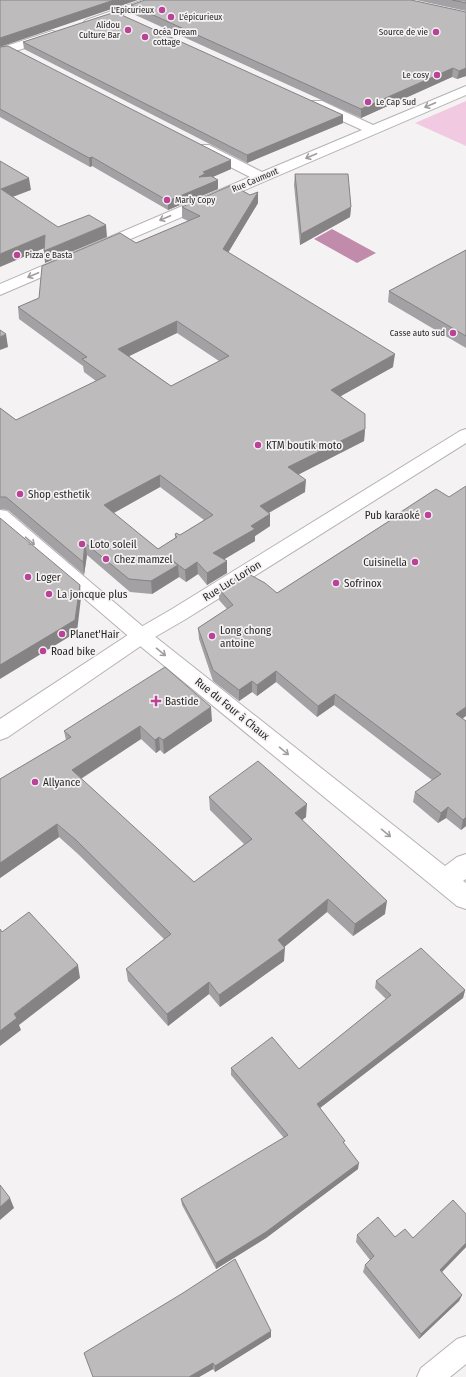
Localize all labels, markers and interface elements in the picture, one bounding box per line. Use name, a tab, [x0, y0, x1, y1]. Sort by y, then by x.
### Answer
place label: L'Epicurieux	[111, 5, 154, 15]
marker: L'Epicurieux	[157, 5, 167, 15]
marker: L'épicurieux	[166, 12, 176, 22]
place label: L'épicurieux	[179, 12, 222, 22]
place label: Alidou Culture Bar	[79, 20, 121, 40]
marker: Alidou Culture Bar	[123, 25, 133, 35]
place label: Océa Dream cottage	[153, 27, 197, 47]
place label: Source de vie	[379, 27, 429, 37]
marker: Source de vie	[431, 27, 441, 37]
marker: Océa Dream cottage	[140, 32, 150, 42]
place label: Le cosy	[403, 70, 429, 80]
marker: Le cosy	[432, 70, 442, 80]
marker: Le Cap Sud	[363, 97, 373, 107]
place label: Le Cap Sud	[376, 97, 416, 107]
one-way arrow	[425, 102, 437, 109]
one-way arrow	[305, 153, 317, 160]
street label: Rue Caumont	[230, 166, 280, 194]
marker: Marly Copy	[162, 195, 172, 205]
place label: Marly Copy	[175, 195, 215, 205]
one-way arrow	[160, 215, 172, 222]
marker: Pizza e Basta	[12, 250, 22, 260]
place label: Pizza e Basta	[25, 250, 73, 260]
one-way arrow	[28, 272, 40, 280]
place label: Casse auto sud	[390, 328, 445, 338]
marker: Casse auto sud	[448, 328, 458, 338]
place label: KTM boutik moto	[266, 439, 342, 452]
marker: KTM boutik moto	[253, 440, 263, 450]
place label: Shop esthetik	[28, 488, 91, 501]
marker: Shop esthetik	[15, 489, 25, 499]
place label: Pub karaoké	[365, 509, 420, 522]
marker: Pub karaoké	[423, 510, 433, 520]
one-way arrow	[24, 537, 35, 546]
place label: Loto soleil	[90, 538, 137, 551]
marker: Loto soleil	[77, 539, 87, 549]
place label: Chez mamzel	[114, 553, 173, 566]
marker: Chez mamzel	[101, 554, 111, 564]
place label: Cuisinella	[363, 556, 407, 569]
marker: Cuisinella	[410, 557, 420, 567]
street label: Rue Luc Lorion	[201, 558, 263, 604]
place label: Loger	[36, 571, 61, 584]
marker: Loger	[23, 572, 33, 582]
place label: Sofrinox	[344, 577, 382, 590]
marker: Sofrinox	[331, 578, 341, 588]
place label: La joncque plus	[57, 588, 128, 601]
marker: La joncque plus	[44, 589, 54, 599]
place label: Long chong antoine	[220, 624, 272, 650]
place label: Planet'Hair	[70, 628, 120, 641]
marker: Planet'Hair	[57, 629, 67, 639]
marker: Long chong antoine	[207, 631, 217, 641]
place label: Road bike	[51, 645, 95, 658]
marker: Road bike	[38, 646, 48, 656]
one-way arrow	[156, 648, 167, 657]
street label: Rue du Four à Chaux	[192, 675, 272, 743]
marker: Bastide	[150, 695, 162, 707]
place label: Bastide	[165, 695, 199, 708]
one-way arrow	[279, 747, 290, 756]
place label: Allyance	[43, 776, 80, 789]
marker: Allyance	[30, 777, 40, 787]
one-way arrow	[380, 828, 391, 837]

